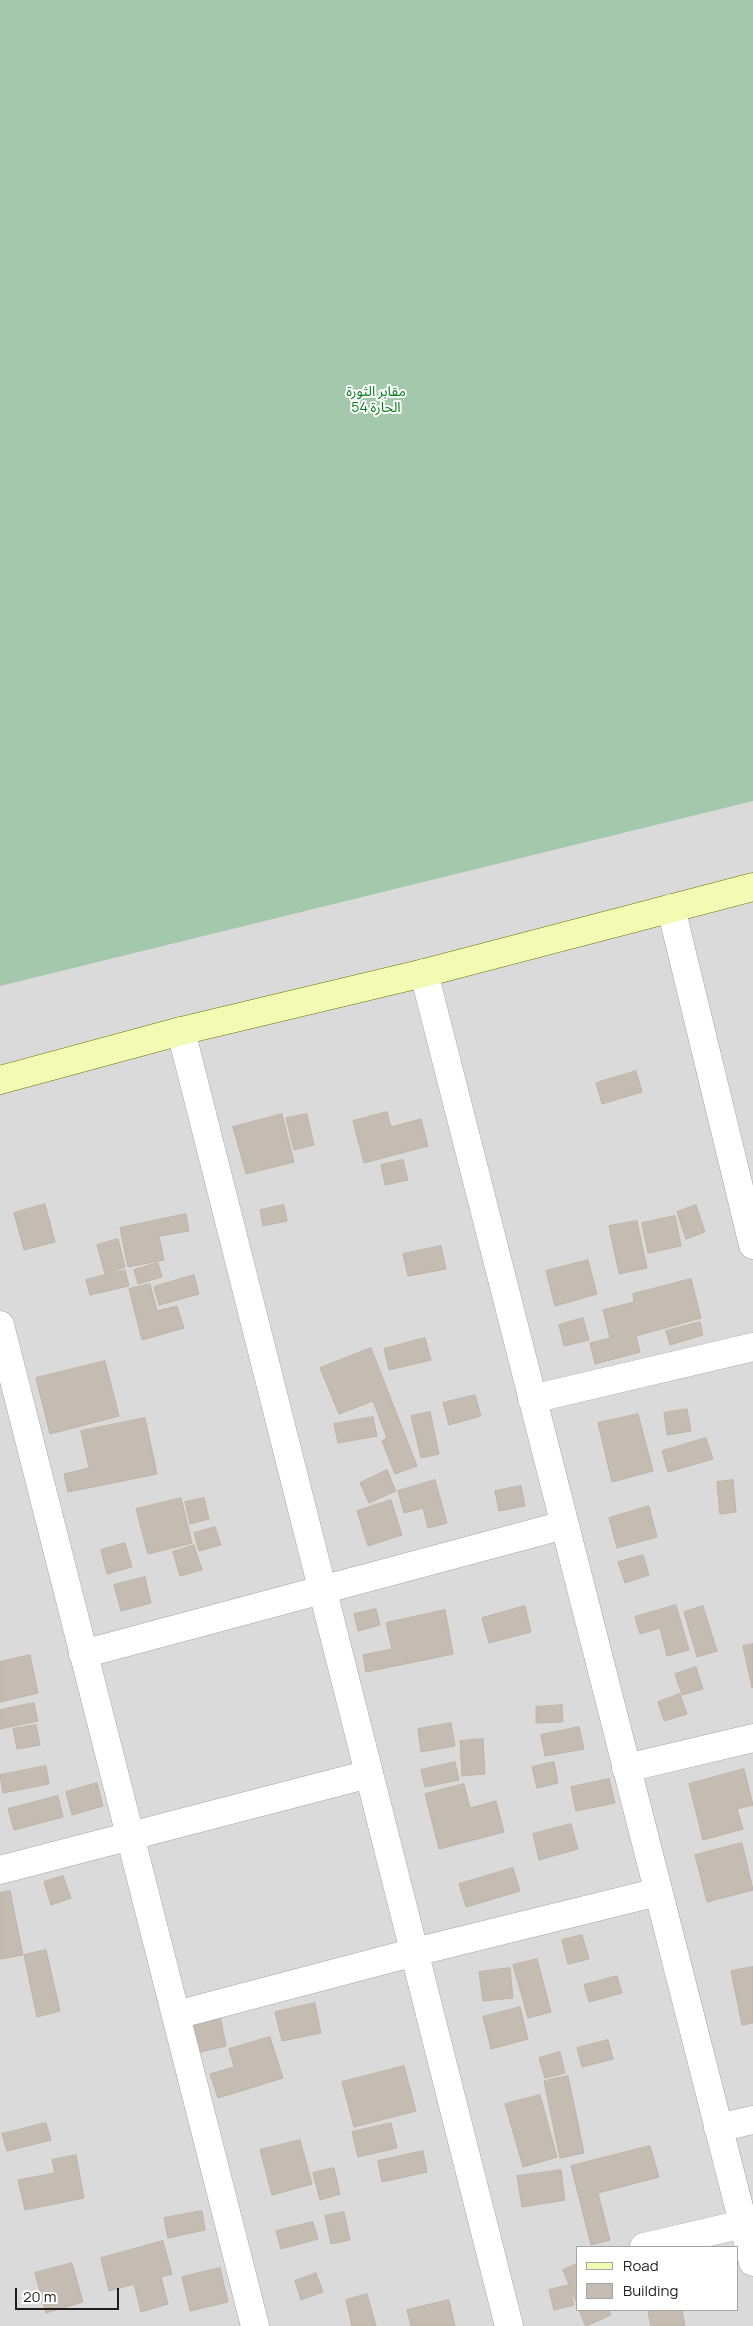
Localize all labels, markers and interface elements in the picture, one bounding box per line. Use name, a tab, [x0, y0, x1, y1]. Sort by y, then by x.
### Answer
park label: مقابر الثورة الحارة 54	[346, 384, 406, 417]
legend	[576, 2246, 738, 2311]
text: Road	[623, 2255, 659, 2276]
scale bar	[18, 2278, 121, 2310]
text: Building	[623, 2280, 678, 2301]
text: 20 m	[23, 2286, 56, 2307]

